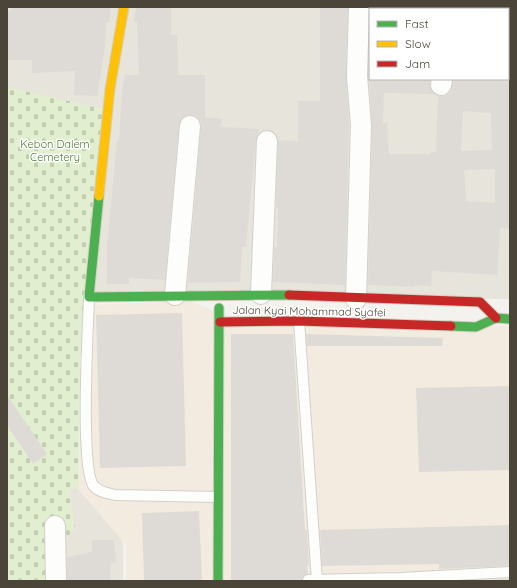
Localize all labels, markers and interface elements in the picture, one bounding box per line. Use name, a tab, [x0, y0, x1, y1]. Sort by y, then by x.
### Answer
legend	[369, 8, 509, 80]
text: Fast	[405, 16, 429, 31]
text: Slow	[405, 36, 431, 51]
text: Jam	[405, 56, 430, 71]
park label: Kebon Dalem Cemetery	[20, 137, 90, 164]
street label: Jalan Kyai Mohammad Syafei	[232, 303, 386, 319]

